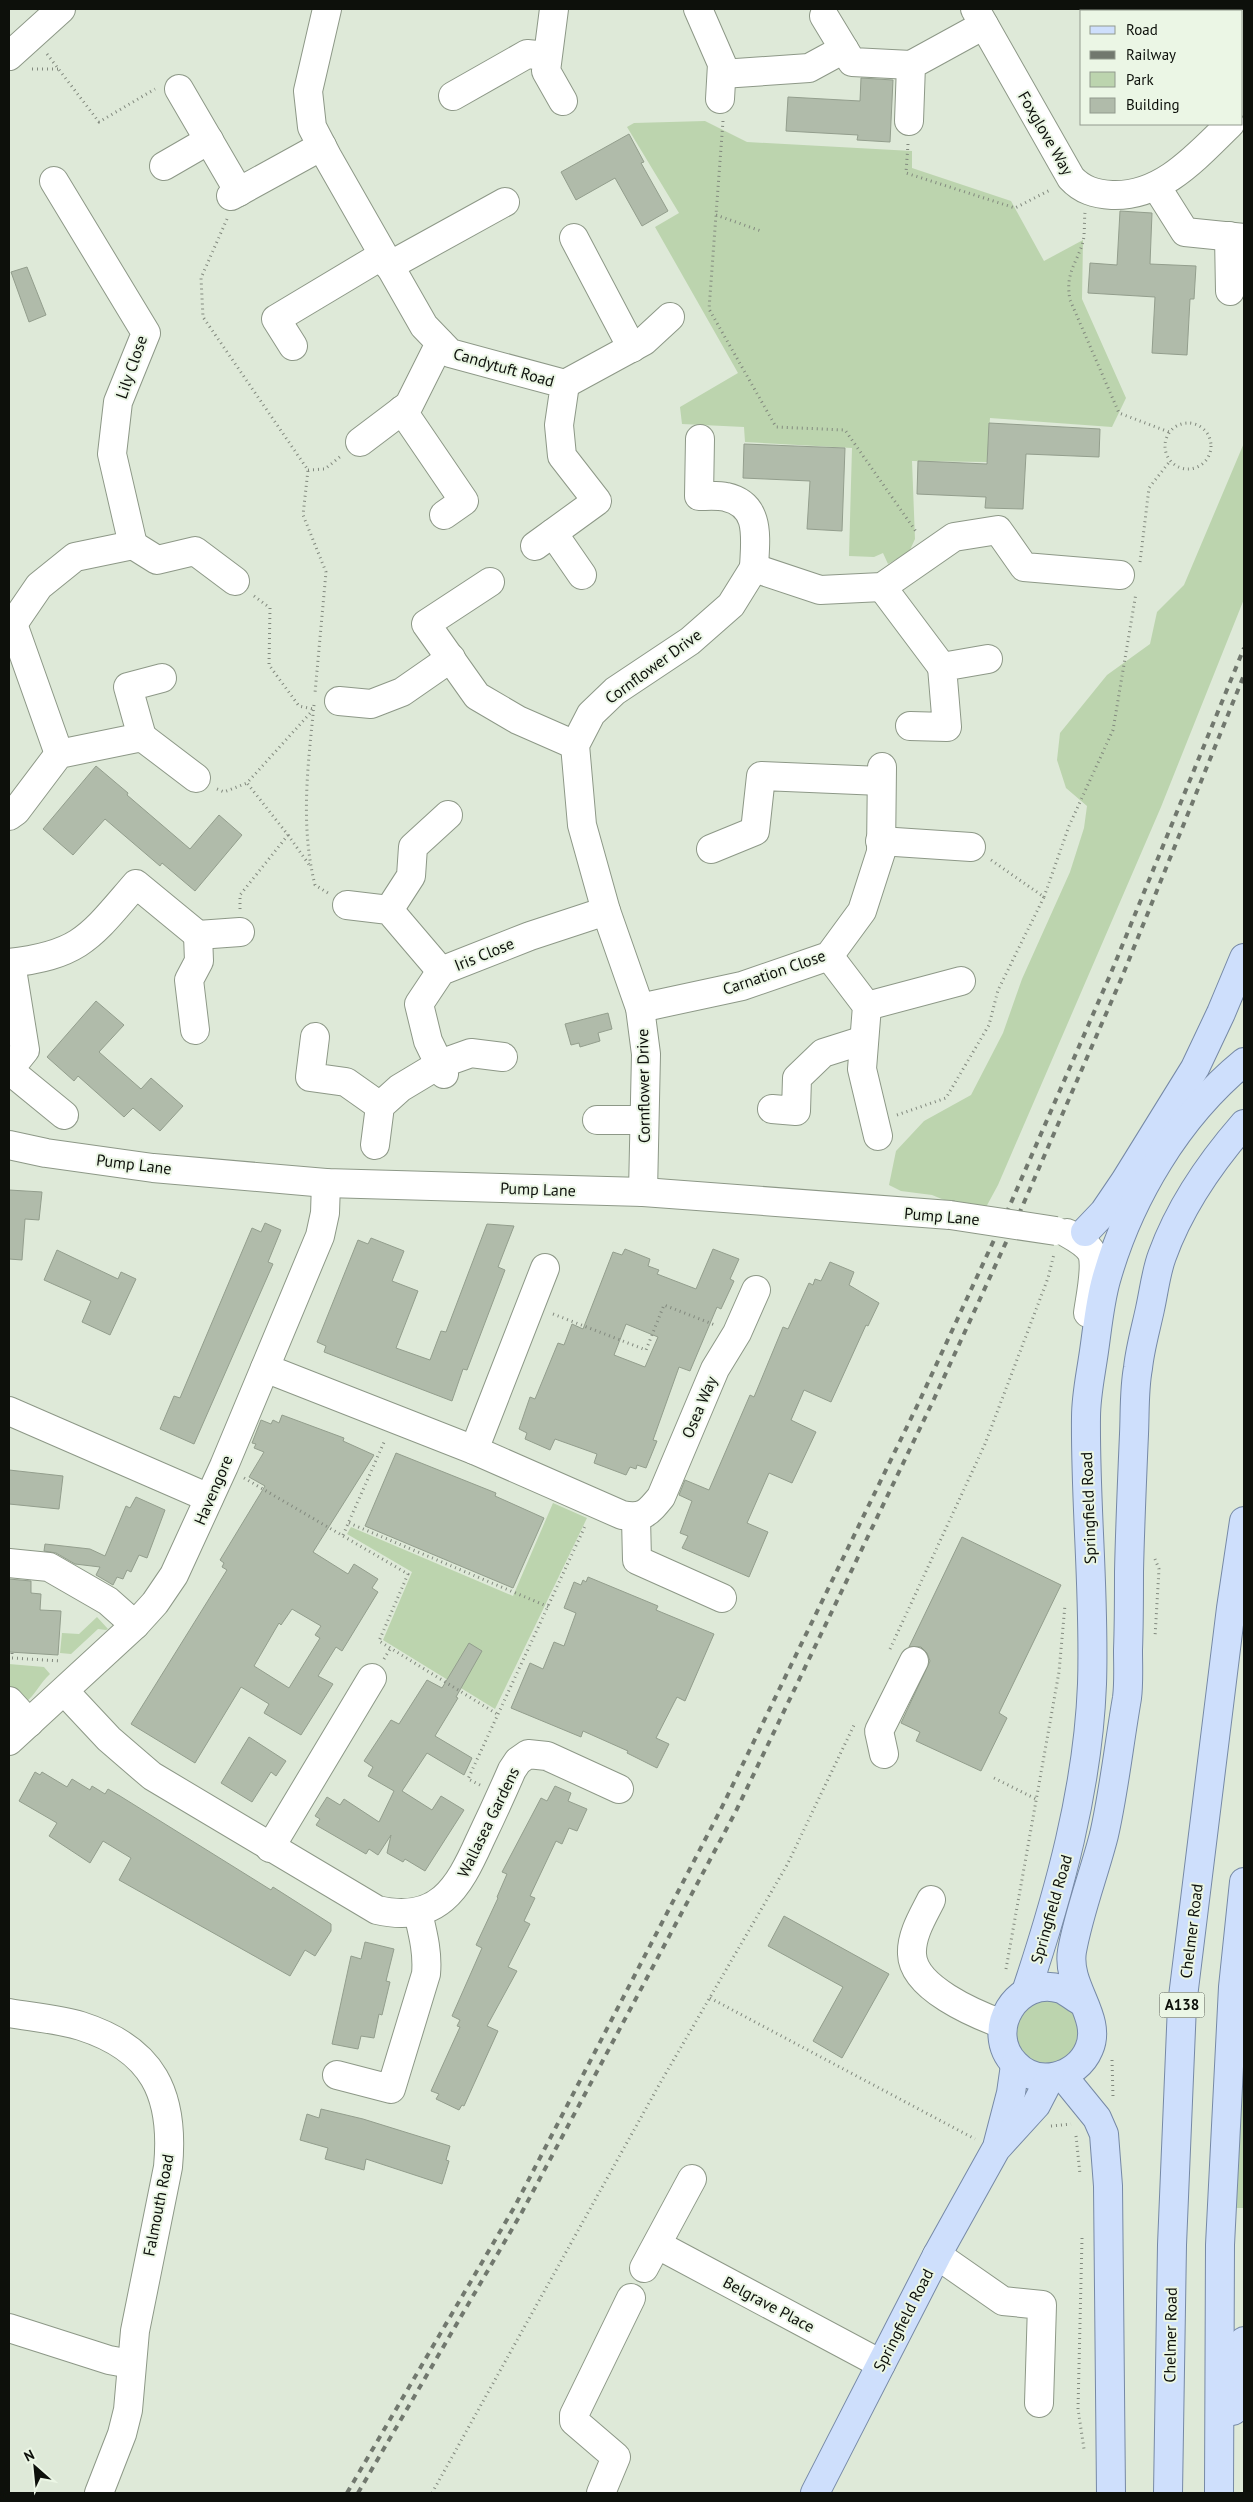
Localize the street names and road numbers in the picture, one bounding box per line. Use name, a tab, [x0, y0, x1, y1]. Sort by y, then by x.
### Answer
street label: Foxglove Way	[1014, 87, 1078, 179]
street label: Lily Close	[111, 333, 151, 401]
street label: Candytuft Road	[451, 343, 557, 391]
street label: Cornflower Drive	[601, 624, 705, 708]
street label: Iris Close	[451, 933, 517, 975]
street label: Carnation Close	[720, 945, 828, 999]
street label: Cornflower Drive	[632, 1029, 654, 1143]
street label: Pump Lane	[95, 1149, 173, 1179]
street label: Pump Lane	[500, 1178, 576, 1200]
street label: Pump Lane	[903, 1203, 981, 1229]
street label: Osea Way	[677, 1372, 721, 1441]
street label: Springfield Road	[1076, 1451, 1100, 1565]
street label: Havengore	[189, 1452, 237, 1528]
street label: Wallasea Gardens	[453, 1763, 523, 1880]
street label: Springfield Road	[1026, 1852, 1076, 1966]
street label: Chelmer Road	[1175, 1882, 1207, 1980]
road number: A138	[1160, 1992, 1204, 2018]
street label: Falmouth Road	[138, 2152, 178, 2258]
street label: Springfield Road	[869, 2265, 937, 2375]
street label: Belgrave Place	[720, 2272, 818, 2336]
street label: Chelmer Road	[1159, 2287, 1181, 2383]

